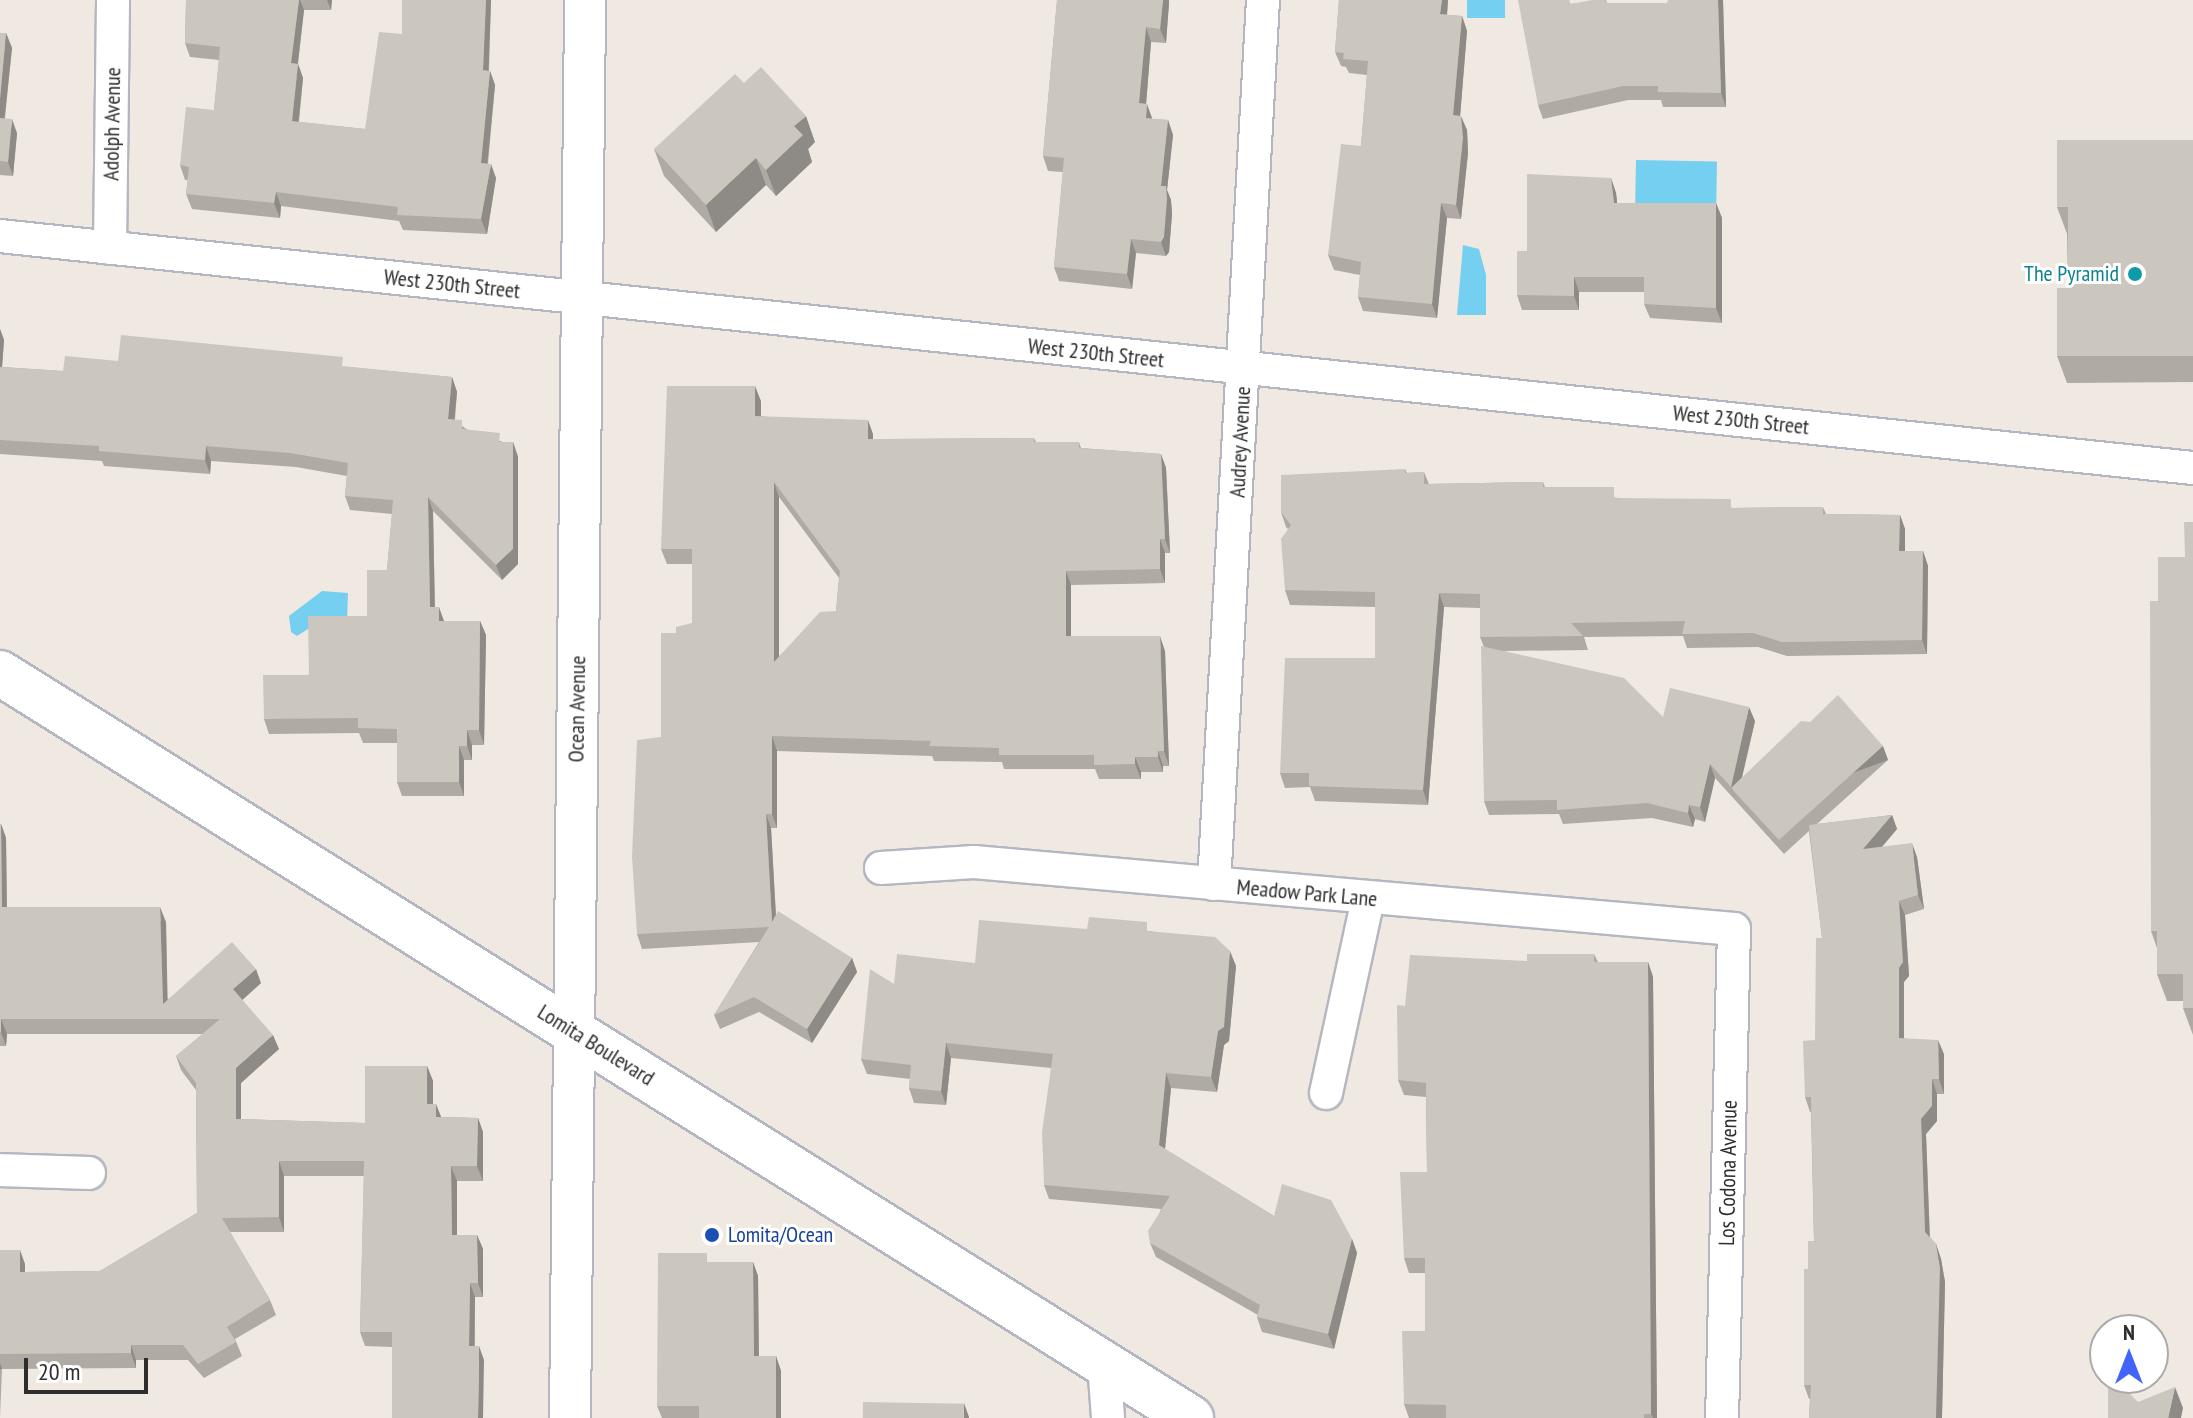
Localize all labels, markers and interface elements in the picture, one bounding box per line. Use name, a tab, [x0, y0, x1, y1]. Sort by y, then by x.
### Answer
street label: Adolph Avenue	[98, 67, 126, 181]
place label: The Pyramid	[2024, 261, 2119, 287]
street label: West 230th Street	[383, 264, 521, 304]
marker: The Pyramid	[2126, 265, 2144, 283]
street label: West 230th Street	[1027, 333, 1165, 373]
street label: Audrey Avenue	[1224, 385, 1256, 499]
street label: West 230th Street	[1672, 400, 1810, 440]
street label: Ocean Avenue	[563, 655, 591, 763]
street label: Meadow Park Lane	[1235, 874, 1379, 912]
street label: Lomita Boulevard	[533, 999, 659, 1091]
street label: Los Codona Avenue	[1714, 1100, 1742, 1246]
place label: Lomita/Ocean	[728, 1222, 833, 1248]
marker: Lomita/Ocean	[703, 1226, 721, 1244]
north arrow	[2089, 1314, 2169, 1394]
text: N	[2123, 1318, 2135, 1346]
scale bar	[28, 1342, 152, 1392]
text: 20 m	[38, 1356, 80, 1387]

